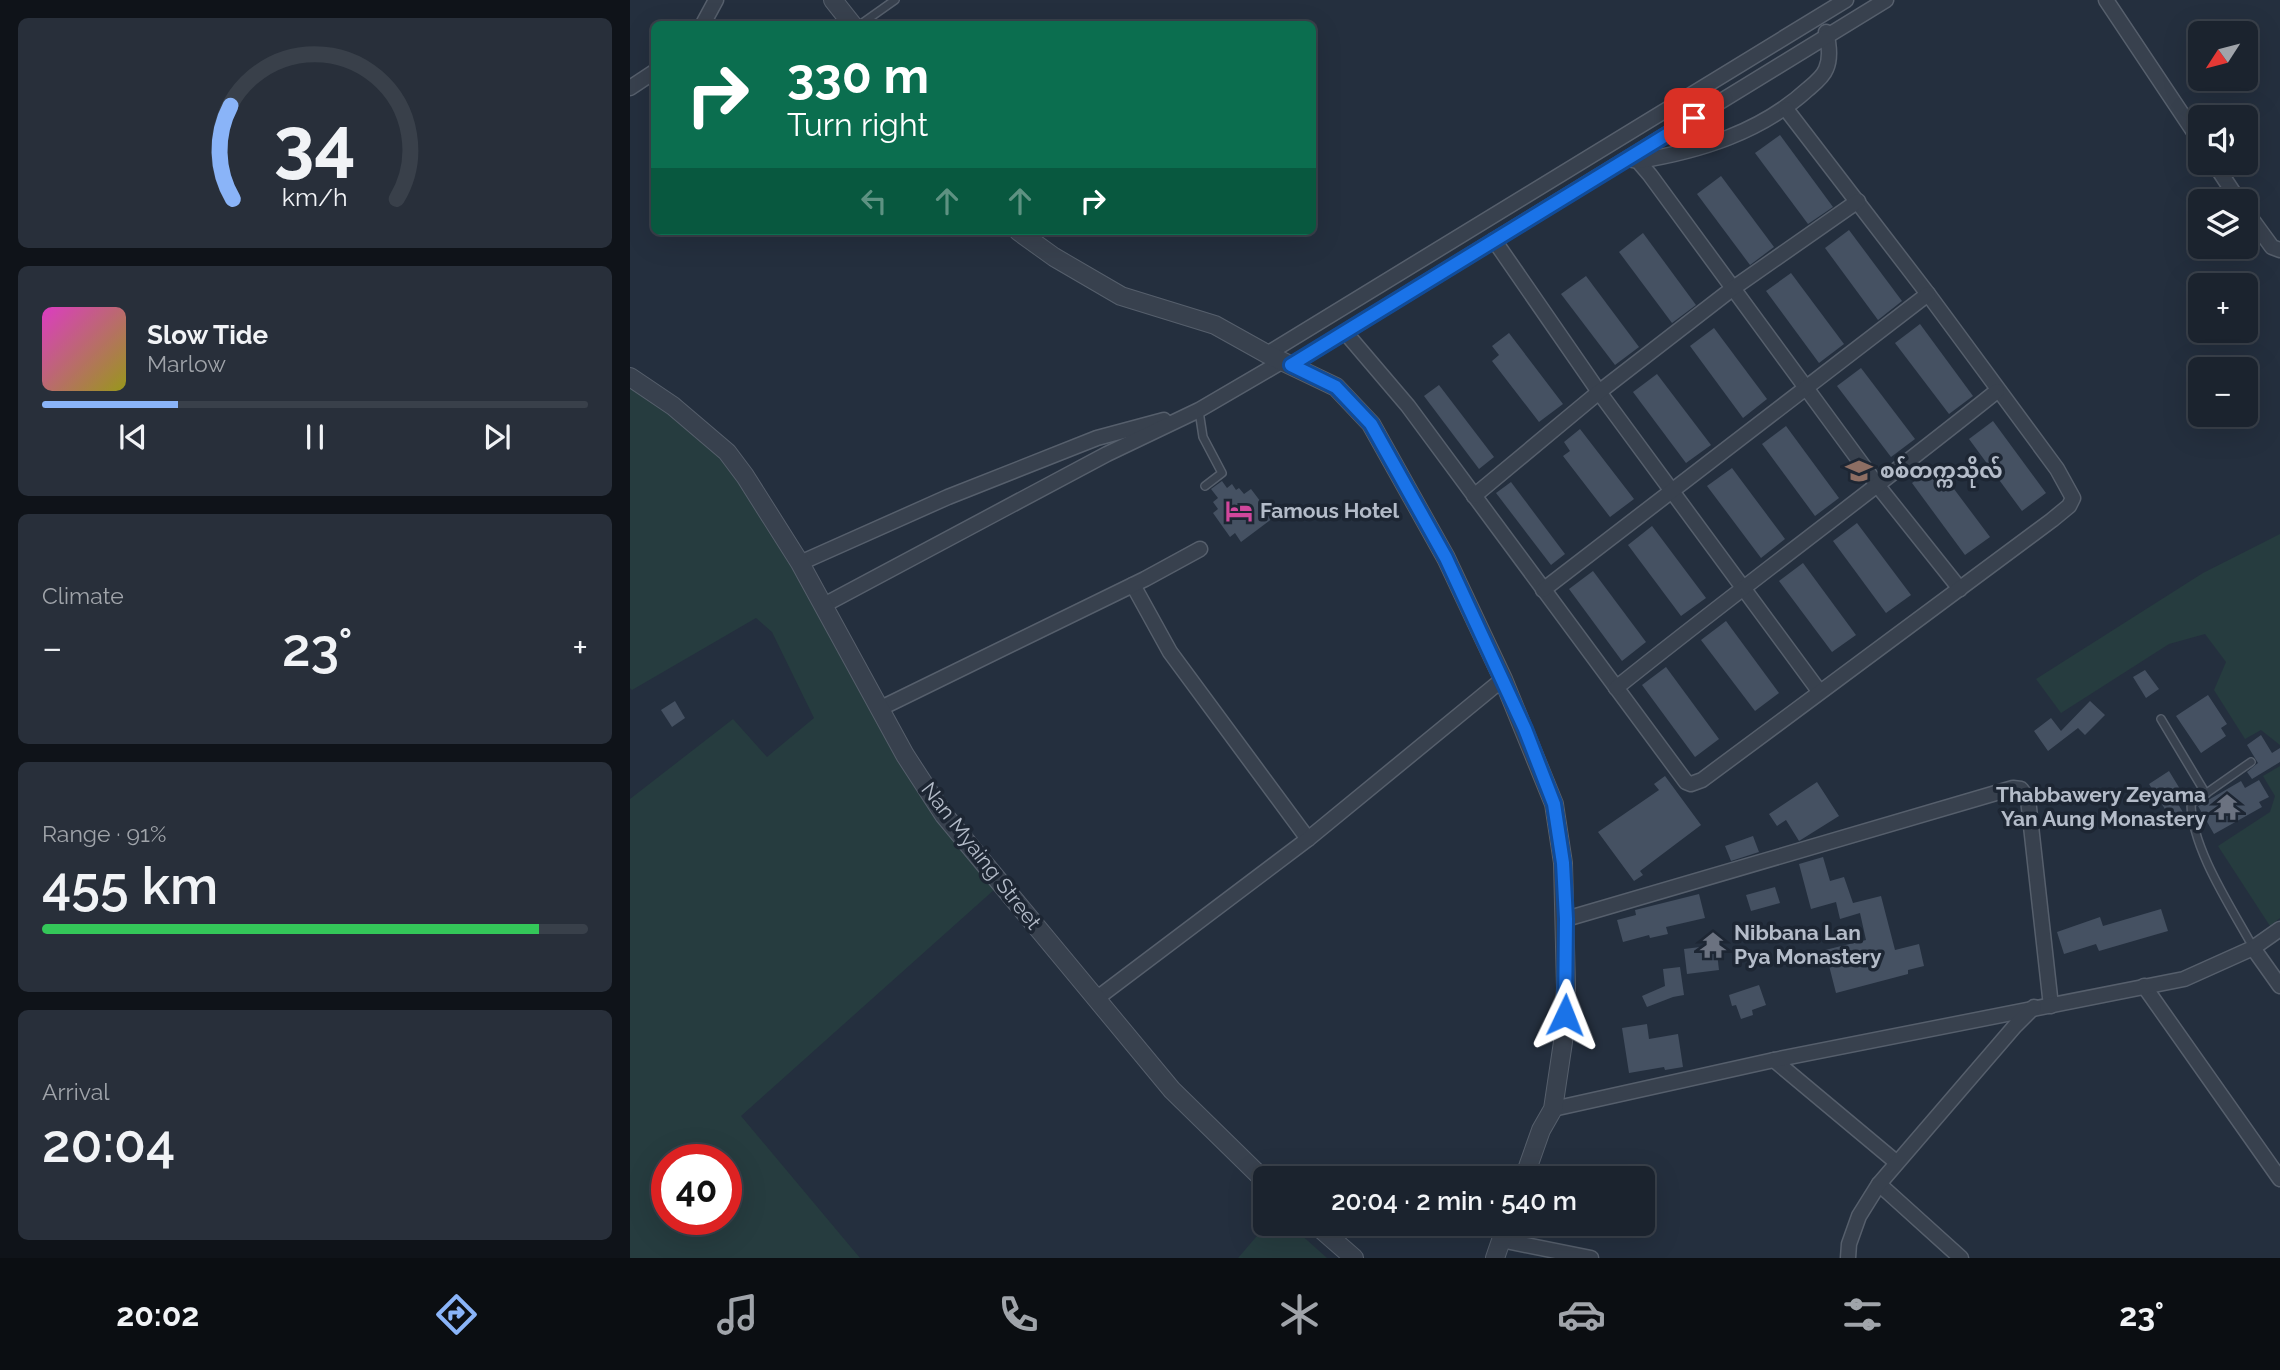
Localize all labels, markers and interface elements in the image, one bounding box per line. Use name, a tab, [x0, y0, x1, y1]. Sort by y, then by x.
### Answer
north arrow	[2188, 21, 2258, 91]
map controls	[2188, 21, 2258, 427]
text: 330 m	[787, 47, 929, 104]
icon: right	[672, 49, 763, 140]
pin	[1664, 88, 1724, 148]
icon: arrive	[1675, 99, 1713, 137]
text: 34	[274, 101, 356, 186]
button: sound	[2188, 105, 2258, 175]
text: Turn right	[787, 106, 928, 143]
text: km/h	[282, 182, 348, 212]
icon: left	[855, 182, 893, 220]
icon: ahead	[928, 182, 966, 220]
icon: ahead	[1001, 182, 1039, 220]
icon: right	[1074, 182, 1112, 220]
button: layers	[2188, 189, 2258, 259]
button: +	[2188, 273, 2258, 343]
text: Slow Tide	[147, 320, 268, 350]
text: Marlow	[147, 350, 226, 377]
button: −	[2188, 357, 2258, 427]
icon: previous	[114, 418, 152, 456]
icon: pause	[296, 418, 334, 456]
icon: next	[478, 418, 516, 456]
place label: စစ်‌တက္ကသိုလ်	[1880, 455, 2003, 489]
school or university icon: စစ်‌တက္ကသိုလ်	[1844, 456, 1874, 486]
hotel icon: Famous Hotel	[1224, 496, 1254, 526]
place label: Famous Hotel	[1260, 498, 1399, 523]
text: Climate	[42, 582, 124, 609]
text: 23°	[282, 617, 353, 678]
text: −	[42, 625, 62, 670]
text: +	[572, 625, 588, 670]
street label: Nan Myaing Street	[916, 777, 1046, 934]
place label: Thabbawery Zeyama Yan Aung Monastery	[1996, 782, 2206, 831]
temple icon: Thabbawery Zeyama Yan Aung Monastery	[2212, 792, 2242, 822]
text: Range · 91%	[42, 820, 166, 847]
text: 455 km	[42, 855, 218, 916]
place label: Nibbana Lan Pya Monastery	[1734, 920, 1882, 969]
temple icon: Nibbana Lan Pya Monastery	[1698, 930, 1728, 960]
position arrow	[1528, 978, 1602, 1052]
text: Arrival	[42, 1078, 109, 1105]
text: 20:04	[42, 1113, 175, 1174]
speed limit sign: 40	[651, 1144, 742, 1235]
text: 20:04 · 2 min · 540 m	[1331, 1186, 1577, 1216]
icon: directions	[432, 1290, 481, 1339]
icon: music	[713, 1290, 762, 1339]
icon: phone	[994, 1290, 1043, 1339]
icon: climate	[1275, 1290, 1324, 1339]
icon: car	[1557, 1290, 1606, 1339]
icon: filters	[1838, 1290, 1887, 1339]
text: 20:02	[116, 1296, 199, 1333]
text: 23°	[2119, 1296, 2164, 1333]

